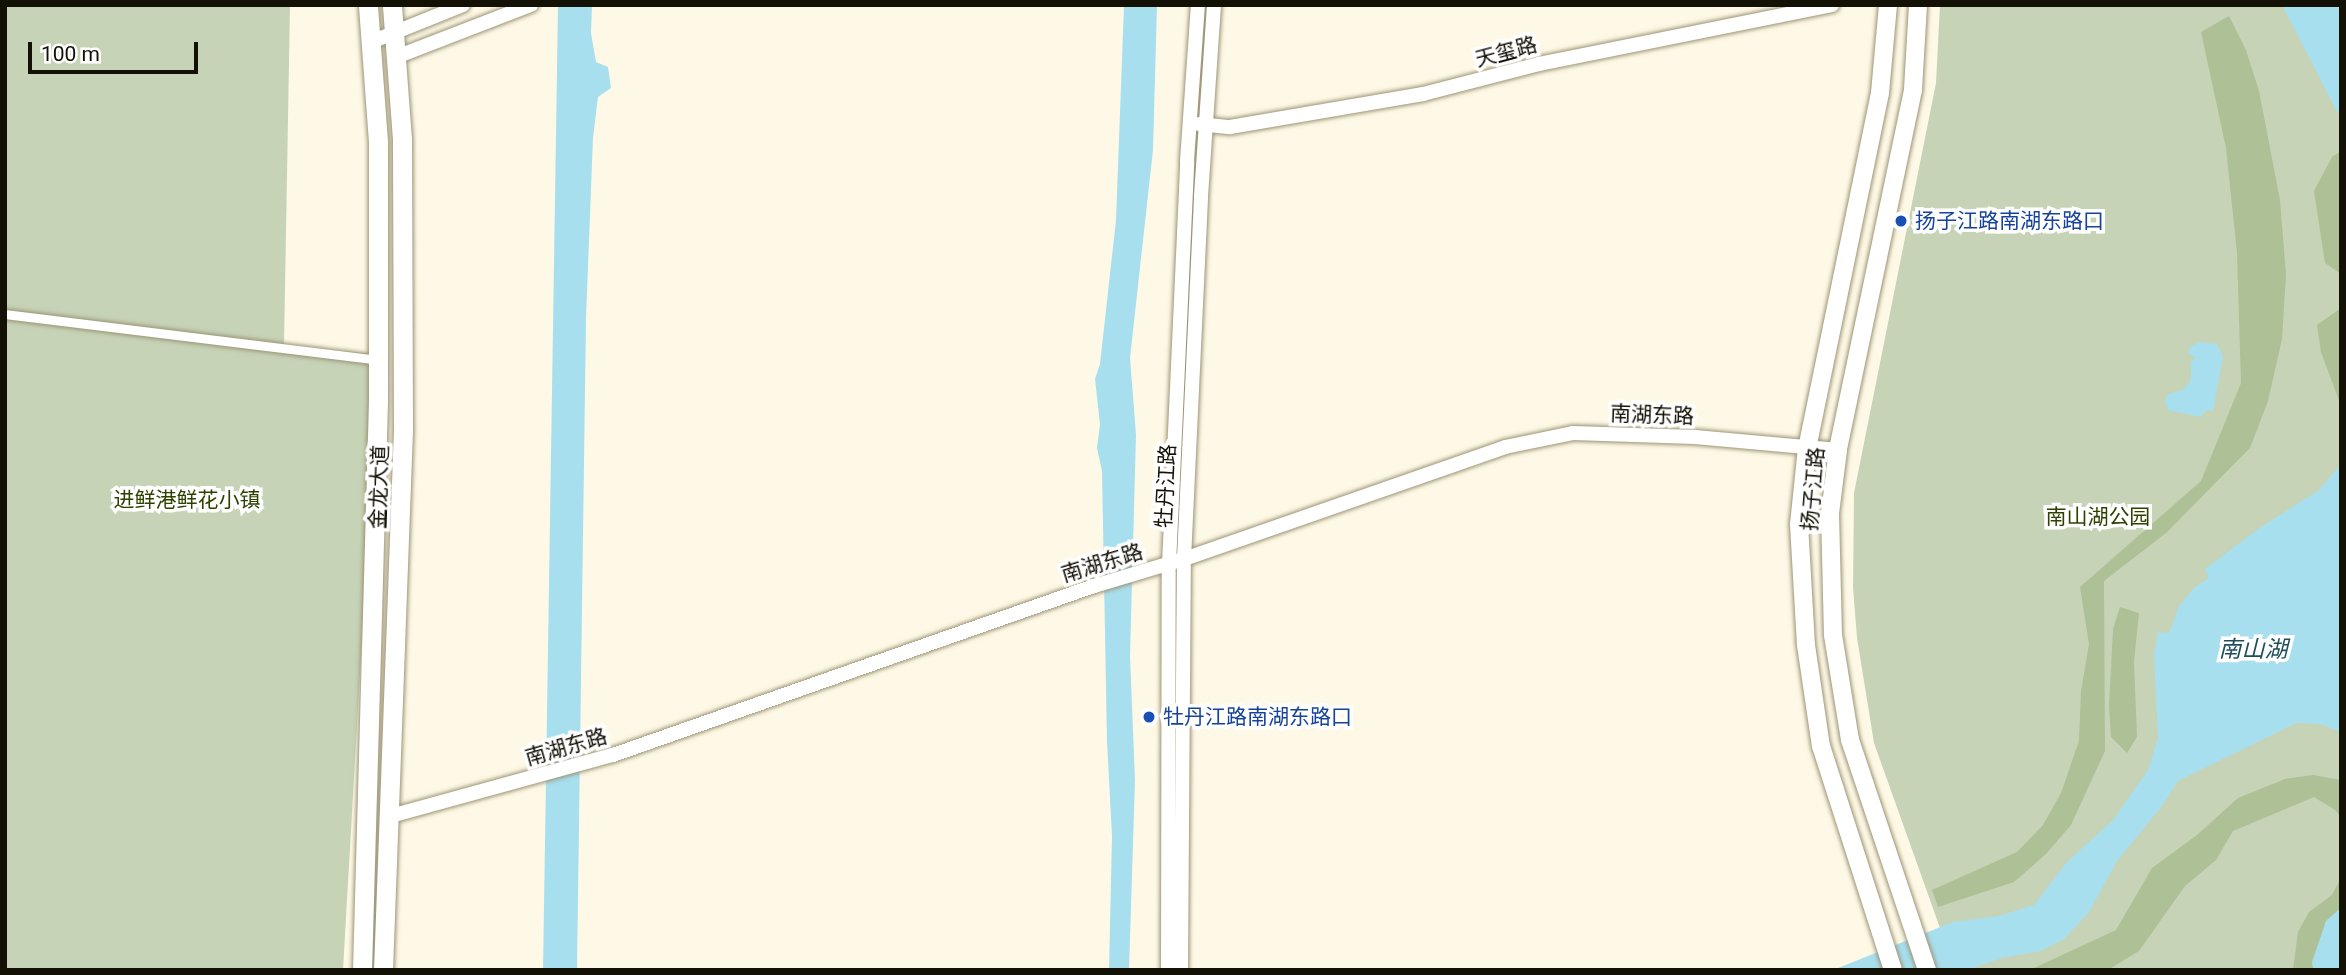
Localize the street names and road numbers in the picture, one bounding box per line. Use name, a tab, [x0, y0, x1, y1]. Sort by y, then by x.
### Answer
street label: 天玺路	[1472, 32, 1540, 72]
street label: 南湖东路	[1610, 401, 1694, 429]
street label: 牡丹江路	[1151, 443, 1181, 529]
street label: 金龙大道	[365, 445, 393, 529]
street label: 扬子江路	[1797, 446, 1829, 532]
street label: 南湖东路	[1058, 539, 1146, 587]
street label: 南湖东路	[522, 723, 610, 771]

